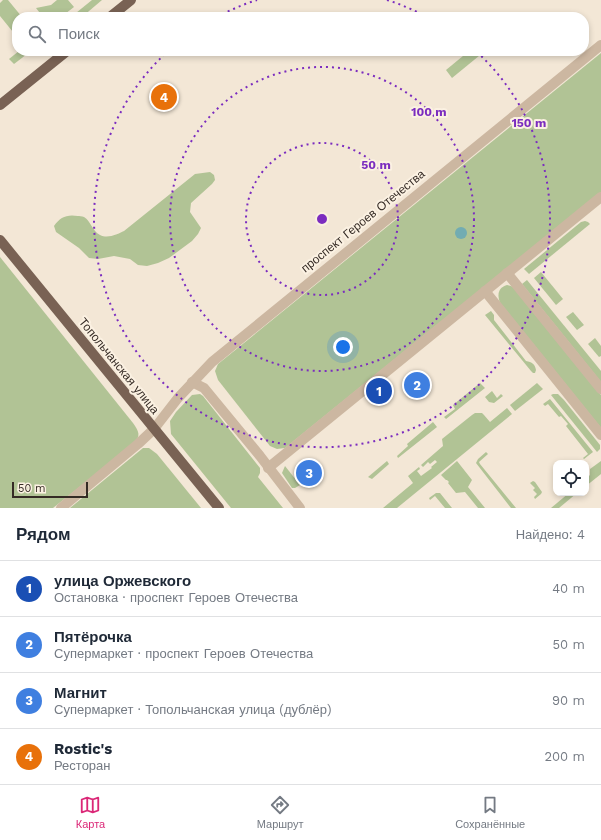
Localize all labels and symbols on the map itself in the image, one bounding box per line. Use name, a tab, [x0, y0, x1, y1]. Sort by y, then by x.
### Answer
pin: 4	[151, 82, 177, 112]
text: 100 m	[411, 105, 447, 119]
text: 150 m	[512, 116, 546, 130]
text: 50 m	[361, 158, 391, 172]
street label: проспект Героев Отечества	[298, 167, 428, 275]
centre of rings	[315, 212, 329, 226]
street label: Топольчанская улица	[76, 315, 162, 417]
your location	[333, 337, 353, 357]
pin: 2	[404, 370, 430, 400]
pin: 1	[366, 376, 392, 406]
pin: 3	[296, 458, 322, 488]
scale bar	[12, 480, 88, 499]

